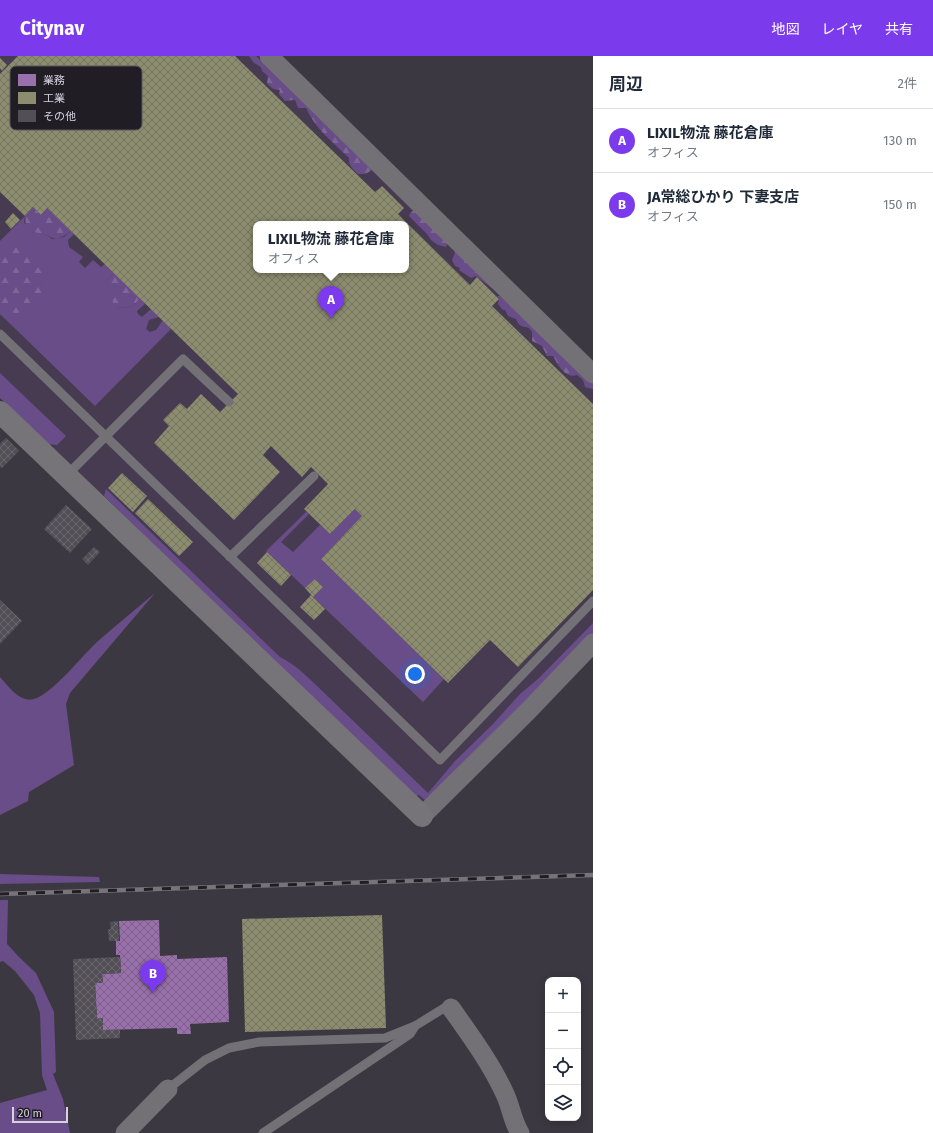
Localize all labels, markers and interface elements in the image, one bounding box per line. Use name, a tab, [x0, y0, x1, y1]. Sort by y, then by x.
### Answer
text: Citynav	[20, 17, 84, 40]
text: 地図	[771, 21, 799, 38]
text: レイヤ	[821, 21, 863, 38]
text: 共有	[885, 21, 913, 38]
legend	[10, 66, 142, 130]
text: 業務	[43, 74, 65, 87]
text: 周辺	[609, 74, 643, 95]
text: 2件	[898, 76, 917, 91]
text: 工業	[43, 92, 65, 105]
text: その他	[43, 110, 76, 123]
text: LIXIL物流 藤花倉庫	[647, 124, 773, 142]
text: A	[618, 133, 626, 148]
text: 130 m	[883, 133, 917, 148]
text: オフィス	[647, 145, 699, 160]
text: JA常総ひかり 下妻支店	[647, 188, 799, 206]
text: B	[618, 197, 626, 212]
text: 150 m	[883, 197, 917, 212]
text: オフィス	[647, 209, 699, 224]
popup	[253, 221, 409, 273]
text: LIXIL物流 藤花倉庫	[268, 230, 394, 248]
text: オフィス	[268, 251, 320, 266]
pin: A	[318, 286, 344, 319]
your location	[405, 664, 425, 684]
pin: B	[140, 960, 166, 993]
map controls	[545, 977, 581, 1121]
button: +	[545, 977, 581, 1013]
button: −	[545, 1013, 581, 1049]
button: locate	[545, 1049, 581, 1085]
button: layers	[545, 1085, 581, 1121]
scale bar	[12, 1105, 68, 1124]
text: 20 m	[18, 1107, 42, 1120]

